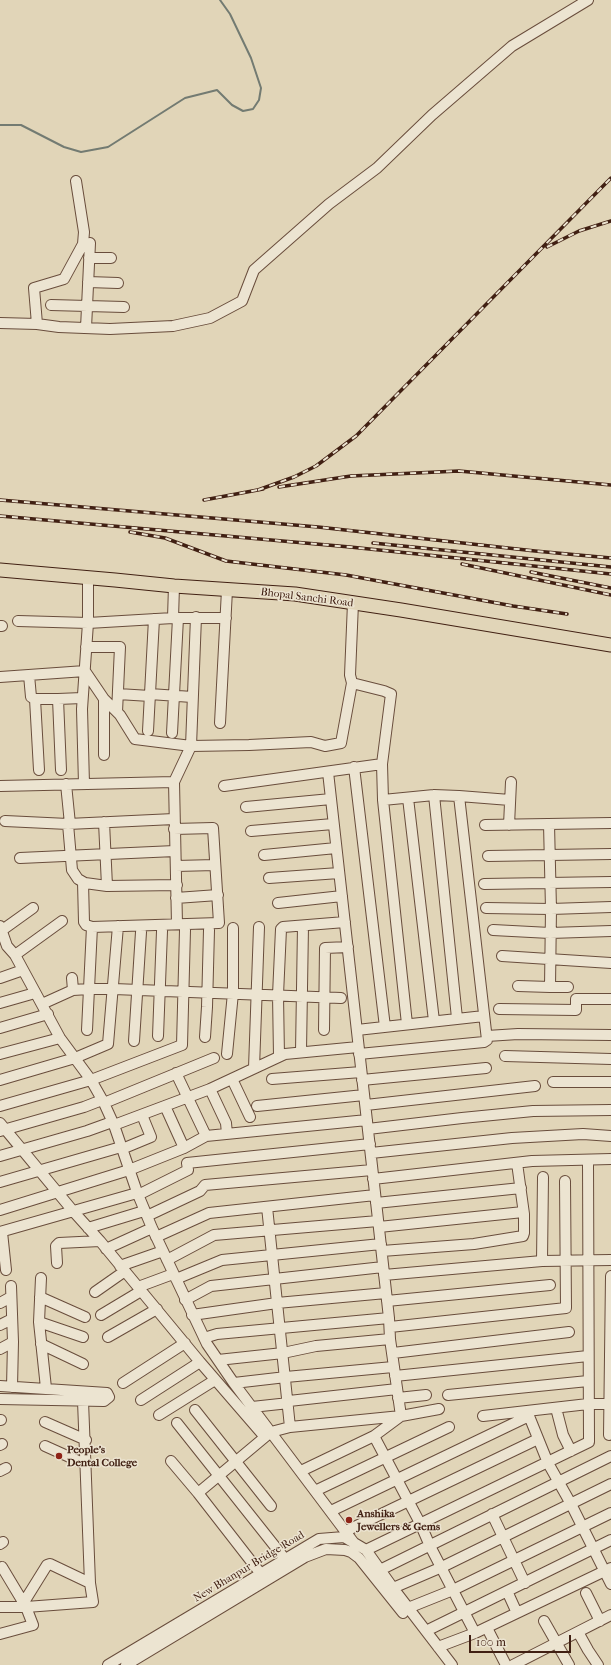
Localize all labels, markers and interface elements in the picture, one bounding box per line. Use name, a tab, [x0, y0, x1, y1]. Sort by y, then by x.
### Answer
street label: Bhopal Sanchi Road	[260, 586, 354, 610]
place label: People's Dental College	[67, 1443, 137, 1469]
marker: People's Dental College	[54, 1451, 64, 1461]
place label: Anshika Jewellers & Gems	[357, 1507, 440, 1533]
marker: Anshika Jewellers & Gems	[344, 1515, 354, 1525]
street label: New Bhanpur Bridge Road	[191, 1529, 307, 1605]
scale bar	[471, 1627, 573, 1653]
text: 100 m	[476, 1635, 506, 1649]

